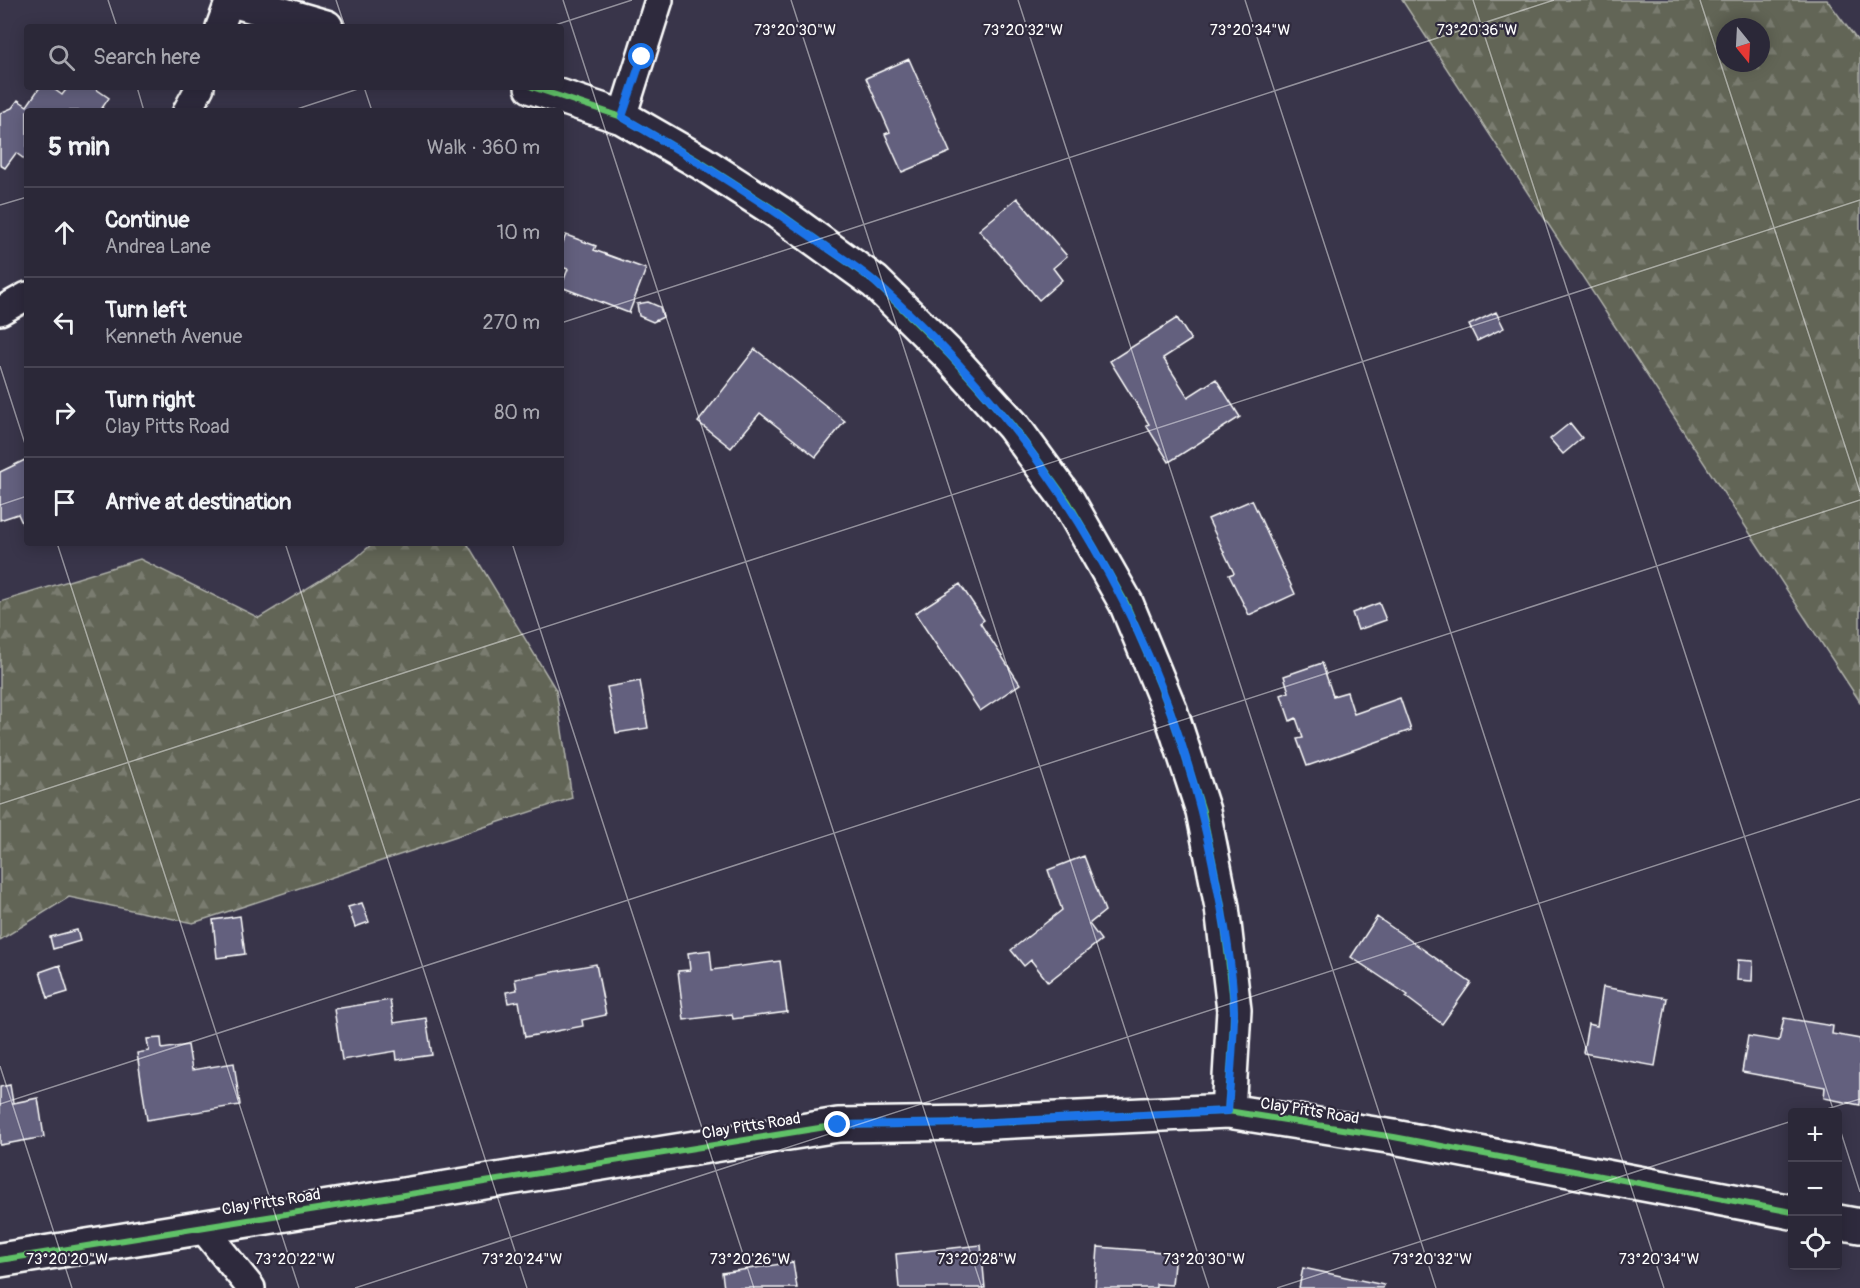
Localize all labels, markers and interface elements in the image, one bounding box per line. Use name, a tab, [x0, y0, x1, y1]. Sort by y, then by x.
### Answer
north arrow	[1716, 18, 1770, 72]
text: 73°20'30"W	[754, 21, 836, 40]
text: 73°20'32"W	[983, 21, 1063, 40]
text: 73°20'34"W	[1210, 21, 1290, 40]
text: 73°20'36"W	[1437, 21, 1517, 40]
search box	[24, 24, 564, 90]
icon: search	[45, 41, 78, 74]
text: Search here	[93, 43, 200, 71]
route start	[628, 43, 654, 69]
text: 5 min	[48, 131, 110, 163]
text: Walk · 360 m	[427, 135, 540, 160]
text: Continue	[105, 206, 189, 234]
icon: ahead	[48, 216, 81, 249]
text: 10 m	[496, 220, 540, 245]
text: Andrea Lane	[105, 234, 211, 259]
text: Turn left	[105, 296, 187, 324]
icon: left	[48, 306, 81, 339]
text: 270 m	[482, 310, 540, 335]
text: Kenneth Avenue	[105, 324, 242, 349]
text: Turn right	[105, 386, 195, 414]
icon: right	[48, 396, 81, 429]
text: 80 m	[494, 400, 540, 425]
text: Clay Pitts Road	[105, 414, 230, 439]
icon: arrive	[48, 486, 81, 519]
text: Arrive at destination	[105, 488, 291, 516]
street label: Clay Pitts Road	[1259, 1093, 1361, 1129]
street label: Clay Pitts Road	[700, 1108, 802, 1144]
map controls	[1788, 1108, 1842, 1270]
button: +	[1788, 1108, 1842, 1162]
route end	[824, 1111, 850, 1137]
button: −	[1788, 1162, 1842, 1216]
street label: Clay Pitts Road	[220, 1184, 322, 1220]
button: locate	[1788, 1216, 1842, 1270]
text: 73°20'20"W	[26, 1250, 108, 1269]
text: 73°20'22"W	[255, 1250, 335, 1269]
text: 73°20'24"W	[482, 1250, 562, 1269]
text: 73°20'26"W	[710, 1250, 790, 1269]
text: 73°20'28"W	[937, 1250, 1017, 1269]
text: 73°20'30"W	[1163, 1250, 1245, 1269]
text: 73°20'32"W	[1392, 1250, 1472, 1269]
text: 73°20'34"W	[1619, 1250, 1699, 1269]

